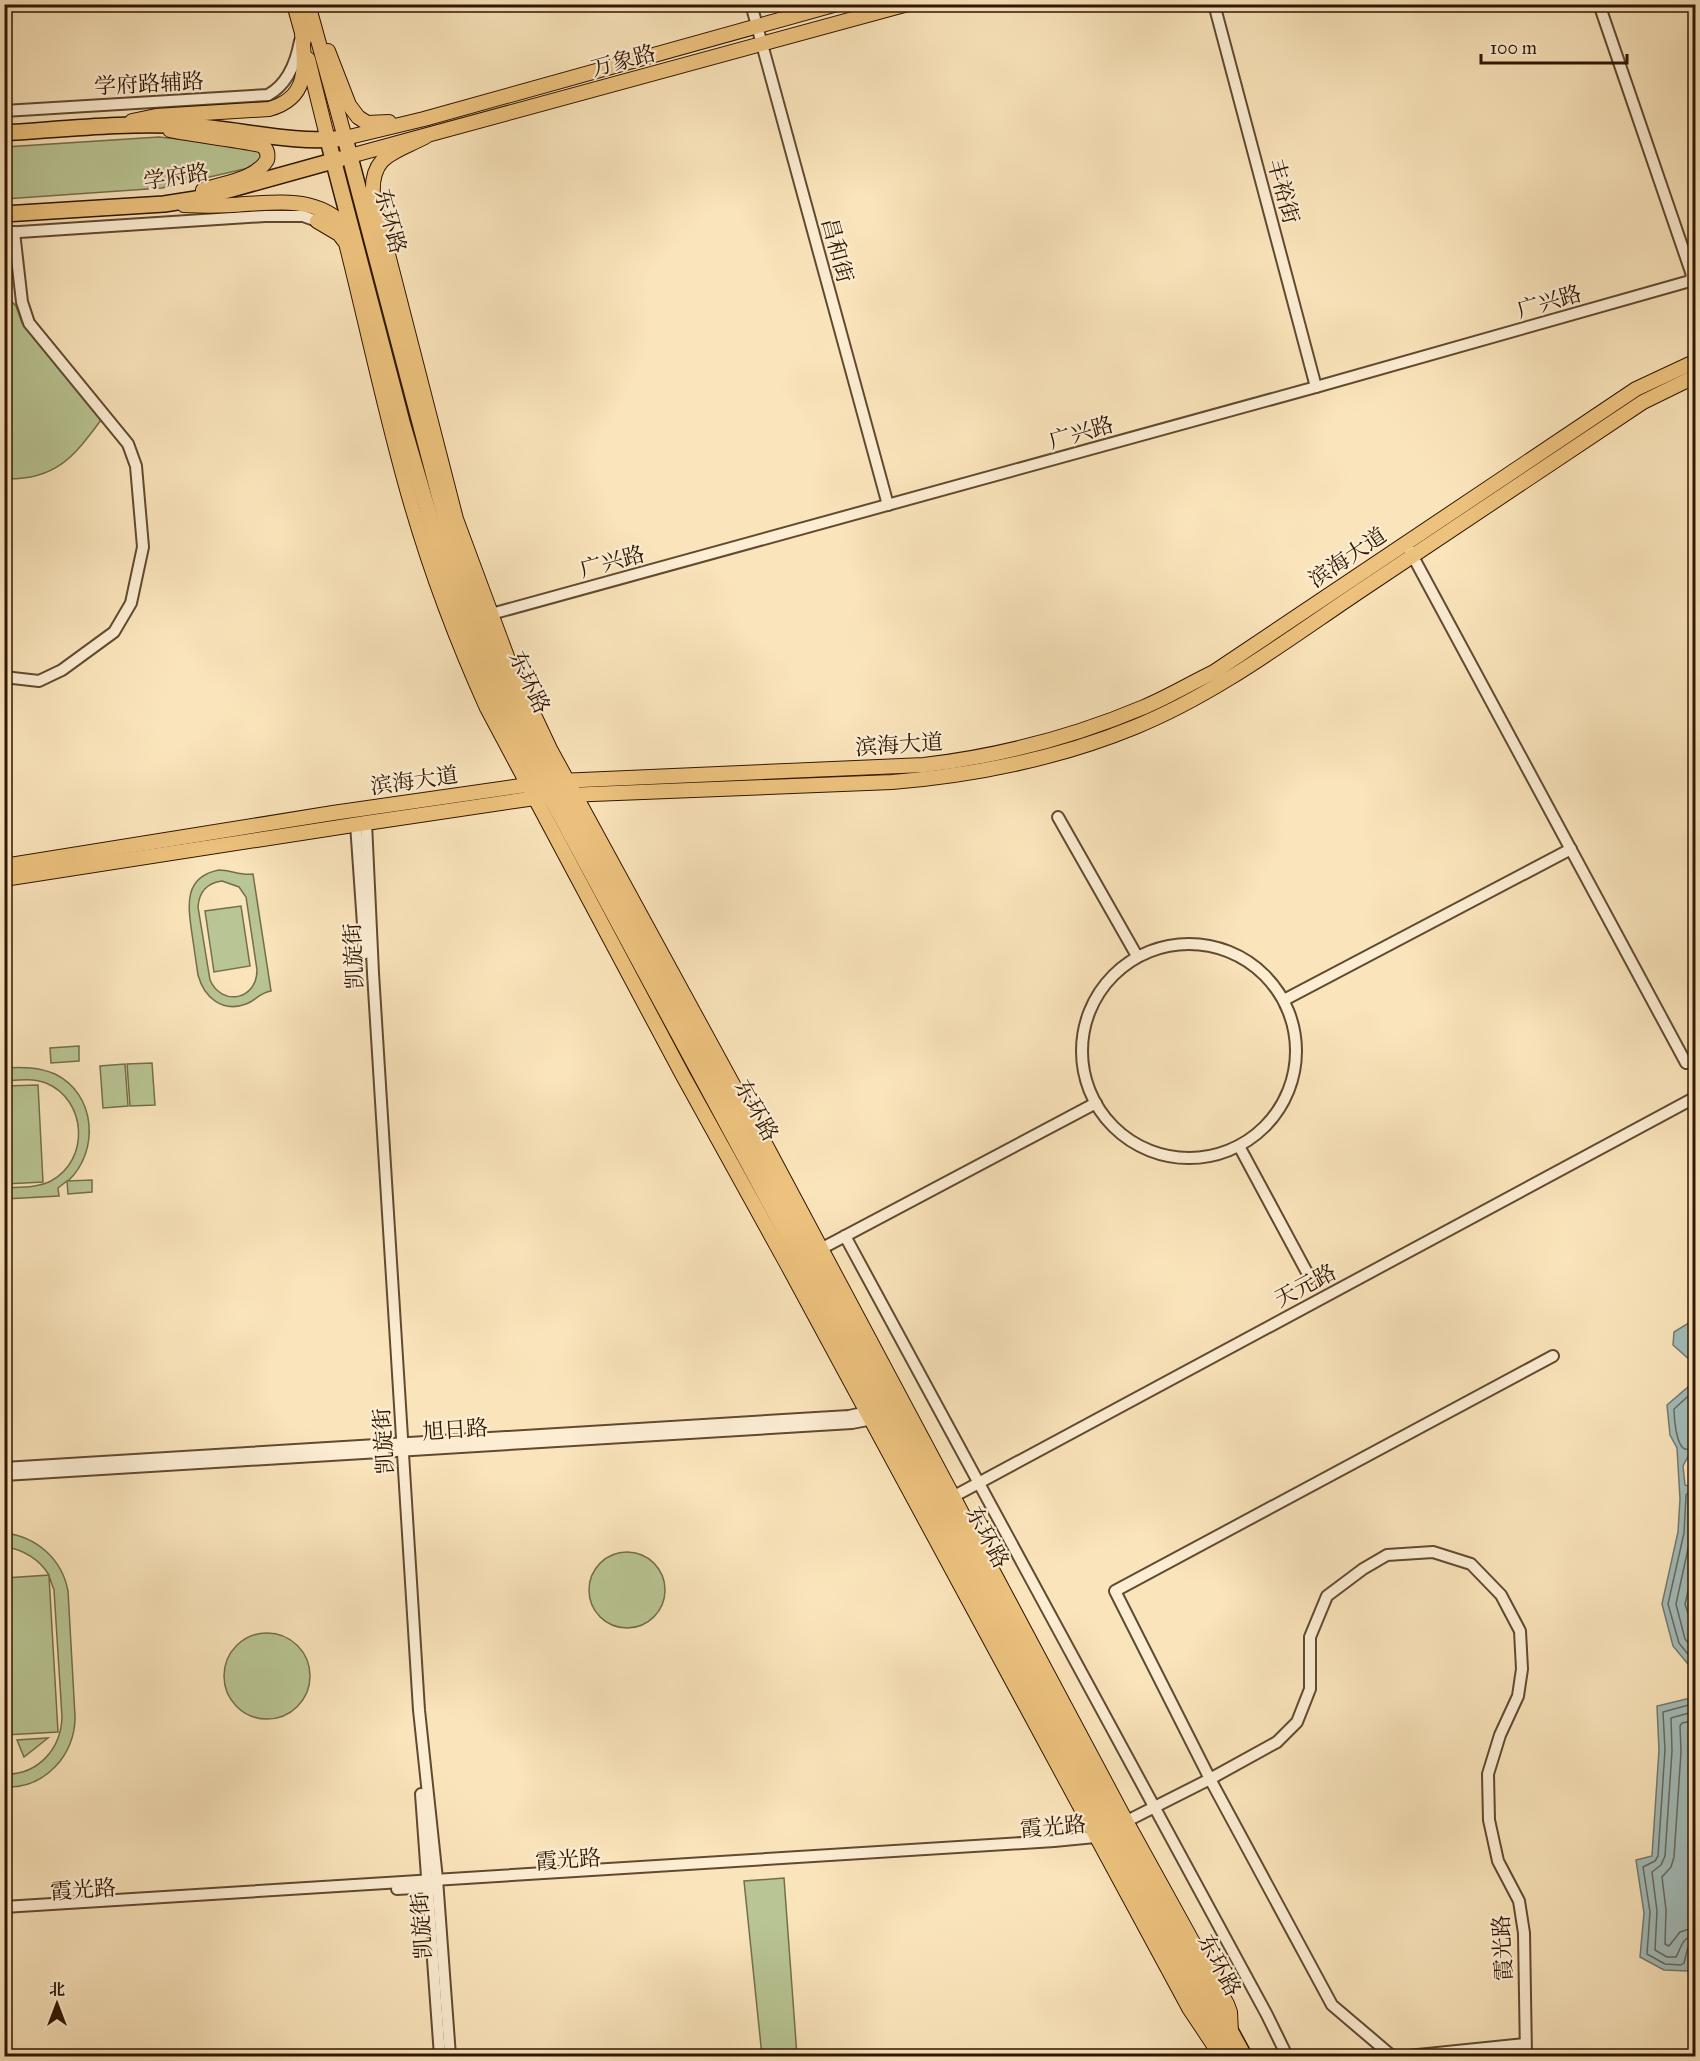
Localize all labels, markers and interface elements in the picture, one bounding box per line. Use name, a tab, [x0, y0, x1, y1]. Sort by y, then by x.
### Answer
scale bar	[1481, 27, 1626, 65]
text: 100 m	[1490, 37, 1537, 59]
street label: 万象路	[588, 39, 659, 82]
street label: 学府路辅路	[93, 67, 205, 100]
street label: 丰裕街	[1262, 156, 1305, 227]
street label: 学府路	[141, 158, 211, 195]
street label: 东环路	[369, 186, 412, 257]
street label: 昌和街	[816, 215, 859, 286]
street label: 广兴路	[1514, 279, 1585, 324]
street label: 广兴路	[1046, 410, 1117, 455]
street label: 滨海大道	[1303, 522, 1391, 593]
street label: 广兴路	[577, 540, 648, 583]
street label: 东环路	[503, 647, 556, 718]
street label: 滨海大道	[854, 728, 944, 761]
street label: 滨海大道	[369, 761, 460, 800]
street label: 凯旋街	[338, 922, 369, 990]
street label: 东环路	[729, 1075, 784, 1146]
street label: 天元路	[1270, 1258, 1341, 1313]
street label: 凯旋街	[368, 1407, 399, 1475]
street label: 旭日路	[421, 1414, 489, 1445]
street label: 东环路	[960, 1502, 1015, 1573]
street label: 霞光路	[1019, 1810, 1087, 1843]
street label: 霞光路	[534, 1844, 602, 1875]
street label: 霞光路	[49, 1874, 117, 1905]
street label: 凯旋街	[406, 1892, 437, 1960]
street label: 霞光路	[1487, 1914, 1518, 1982]
street label: 东环路	[1192, 1930, 1247, 2001]
north arrow	[27, 1974, 87, 2034]
text: 北	[49, 1980, 65, 1999]

